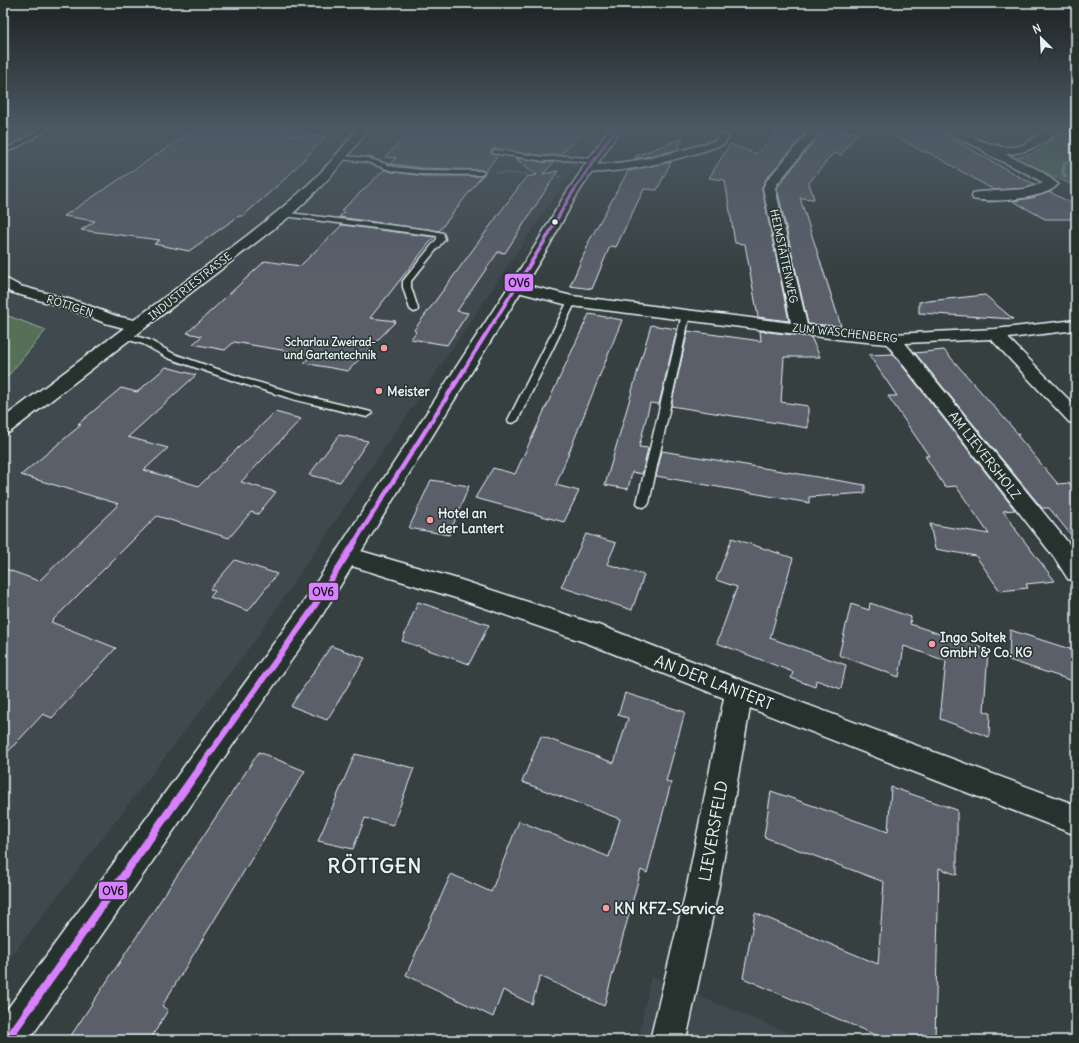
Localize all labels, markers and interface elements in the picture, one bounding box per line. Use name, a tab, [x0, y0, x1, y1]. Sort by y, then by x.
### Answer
north arrow	[1021, 18, 1061, 58]
text: N	[1031, 21, 1043, 37]
street label: HEIMSTÄTTENWEG	[767, 207, 802, 304]
unlabelled marker	[550, 217, 560, 227]
street label: INDUSTRIESTRASSE	[145, 249, 235, 323]
line badge: OV6	[504, 273, 534, 292]
text: OV6	[508, 276, 530, 290]
street label: RÖTTGEN	[45, 291, 95, 320]
street label: ZUM WASCHENBERG	[792, 321, 898, 346]
place label: Scharlau Zweirad- und Gartentechnik	[284, 335, 376, 362]
marker: Scharlau Zweirad- und Gartentechnik	[379, 343, 389, 353]
place label: Meister	[387, 383, 431, 400]
marker: Meister	[374, 386, 384, 396]
street label: AM LIEVERSHOLZ	[945, 408, 1024, 503]
place label: Hotel an der Lantert	[438, 505, 504, 537]
marker: Hotel an der Lantert	[425, 515, 435, 525]
line badge: OV6	[308, 582, 339, 601]
text: OV6	[312, 585, 334, 599]
place label: Ingo Soltek GmbH & Co. KG	[940, 629, 1033, 661]
marker: Ingo Soltek GmbH & Co. KG	[927, 639, 937, 649]
street label: AN DER LANTERT	[652, 650, 776, 714]
street label: LIEVERSFELD	[694, 779, 732, 883]
district label: RÖTTGEN	[328, 853, 422, 878]
line badge: OV6	[98, 881, 128, 900]
text: OV6	[102, 884, 124, 898]
place label: KN KFZ-Service	[614, 898, 725, 918]
marker: KN KFZ-Service	[601, 903, 611, 913]

